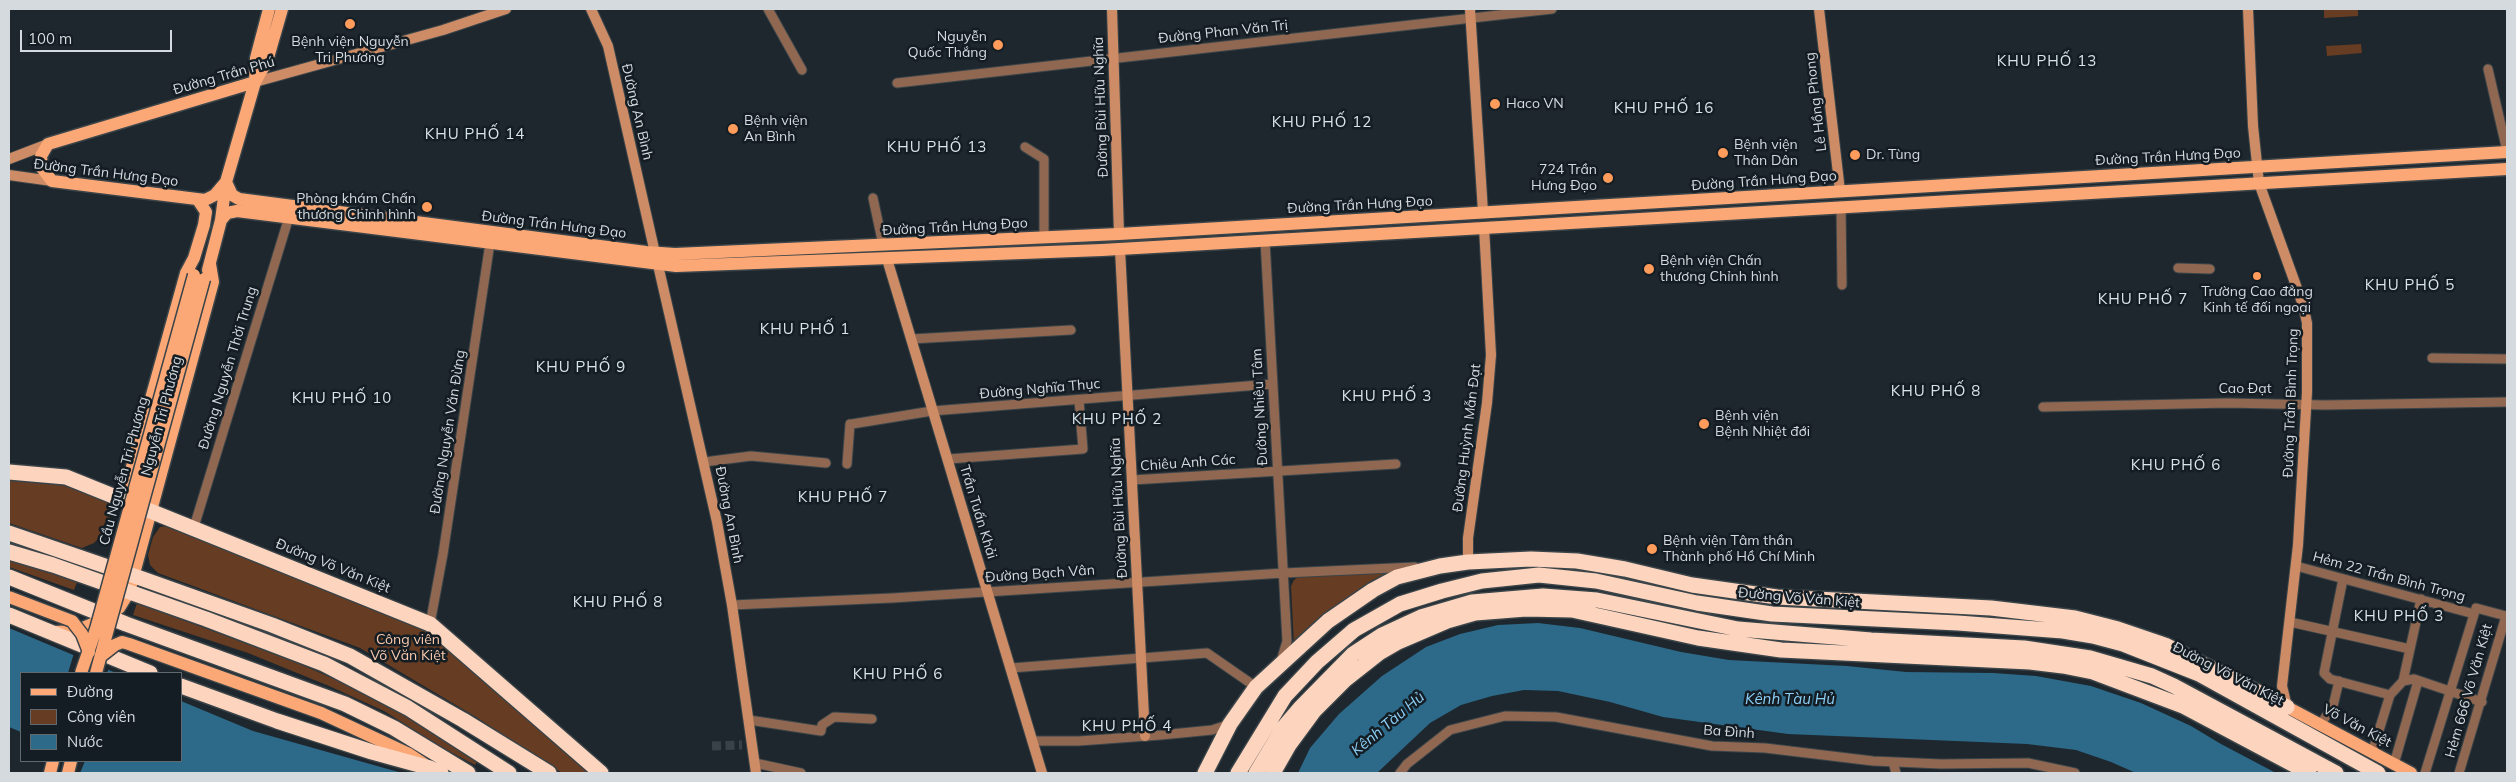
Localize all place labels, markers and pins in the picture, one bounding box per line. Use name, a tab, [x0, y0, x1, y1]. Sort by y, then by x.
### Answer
marker: Bệnh viện Nguyễn Tri Phương	[343, 17, 357, 31]
place label: Nguyễn Quốc Thắng	[908, 29, 987, 62]
place label: Bệnh viện Nguyễn Tri Phương	[291, 34, 409, 66]
marker: Nguyễn Quốc Thắng	[991, 38, 1005, 52]
place label: Haco VN	[1506, 96, 1564, 112]
marker: Haco VN	[1488, 97, 1502, 111]
place label: Bệnh viện An Bình	[744, 113, 808, 146]
marker: Bệnh viện An Bình	[726, 122, 740, 136]
place label: Bệnh viện Thân Dân	[1734, 137, 1798, 170]
marker: Bệnh viện Thân Dân	[1716, 146, 1730, 160]
place label: Dr. Tùng	[1866, 147, 1920, 163]
marker: Dr. Tùng	[1848, 148, 1862, 162]
place label: 724 Trần Hưng Đạo	[1531, 162, 1597, 194]
marker: 724 Trần Hưng Đạo	[1601, 171, 1615, 185]
place label: Phòng khám Chấn thương Chỉnh hình	[296, 191, 416, 223]
marker: Phòng khám Chấn thương Chỉnh hình	[420, 200, 434, 214]
place label: Bệnh viện Chấn thương Chỉnh hình	[1660, 253, 1779, 286]
marker: Bệnh viện Chấn thương Chỉnh hình	[1642, 262, 1656, 276]
marker: Trường Cao đẳng Kinh tế đối ngoại	[2251, 270, 2263, 282]
place label: Trường Cao đẳng Kinh tế đối ngoại	[2201, 284, 2313, 316]
place label: Bệnh viện Bệnh Nhiệt đới	[1715, 408, 1810, 441]
marker: Bệnh viện Bệnh Nhiệt đới	[1697, 417, 1711, 431]
place label: Bệnh viện Tâm thần Thành phố Hồ Chí Minh	[1663, 533, 1815, 566]
marker: Bệnh viện Tâm thần Thành phố Hồ Chí Minh	[1645, 542, 1659, 556]

